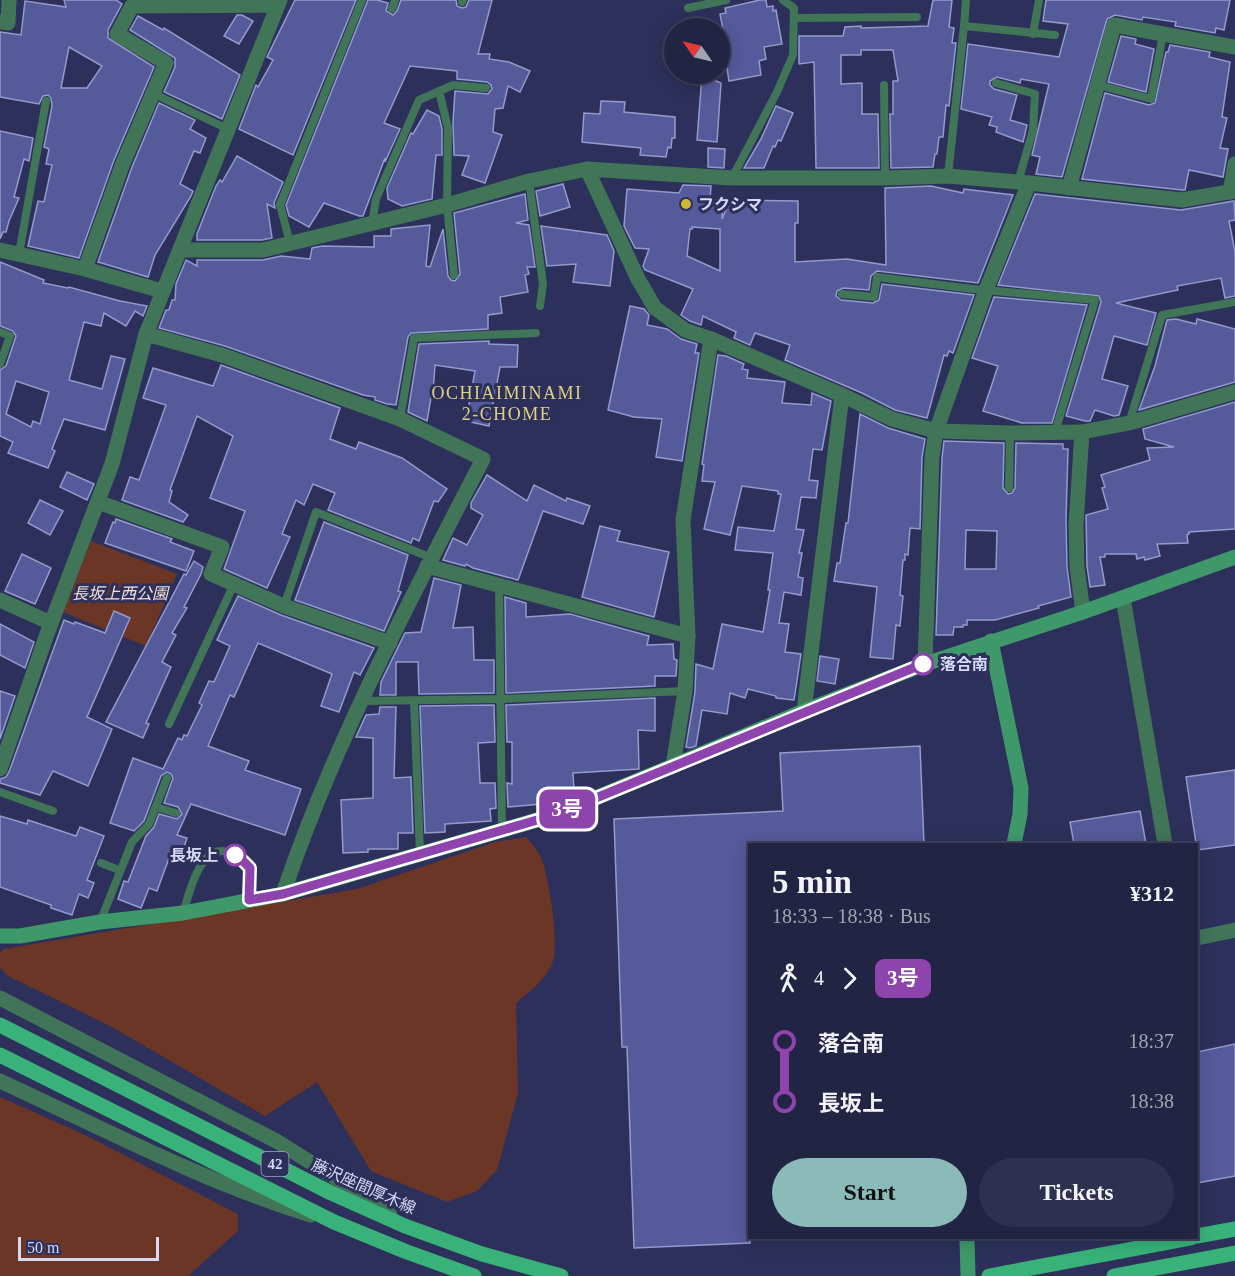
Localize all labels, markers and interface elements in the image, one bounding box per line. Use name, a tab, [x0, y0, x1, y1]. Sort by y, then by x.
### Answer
north arrow	[664, 18, 730, 84]
map controls	[664, 18, 730, 84]
place label: フクシマ	[698, 196, 762, 213]
marker: フクシマ	[679, 197, 693, 211]
district label: OCHIAIMINAMI 2-CHOME	[432, 383, 583, 424]
park label: 長坂上西公園	[72, 585, 170, 602]
marker: 落合南	[912, 653, 934, 675]
place label: 落合南	[940, 656, 988, 673]
line badge: 3号	[540, 790, 594, 828]
text: 3号	[551, 797, 583, 821]
marker: 長坂上	[224, 844, 246, 866]
place label: 長坂上	[170, 847, 218, 864]
text: 5 min	[772, 864, 852, 900]
text: ¥312	[1130, 881, 1174, 906]
text: 18:33 – 18:38 · Bus	[772, 905, 931, 927]
icon: walk	[772, 962, 805, 995]
icon: forward	[833, 962, 866, 995]
text: 3号	[887, 966, 919, 990]
text: 4	[814, 967, 824, 989]
text: 18:37	[1128, 1030, 1174, 1052]
text: 落合南	[818, 1031, 884, 1056]
text: 18:38	[1128, 1090, 1174, 1112]
text: 長坂上	[818, 1091, 884, 1116]
road number: 42	[262, 1152, 288, 1176]
street label: 藤沢座間厚木線	[309, 1156, 418, 1217]
button: Start	[772, 1158, 967, 1227]
button: Tickets	[979, 1158, 1174, 1227]
scale bar	[18, 1234, 159, 1262]
text: 50 m	[27, 1239, 59, 1256]

